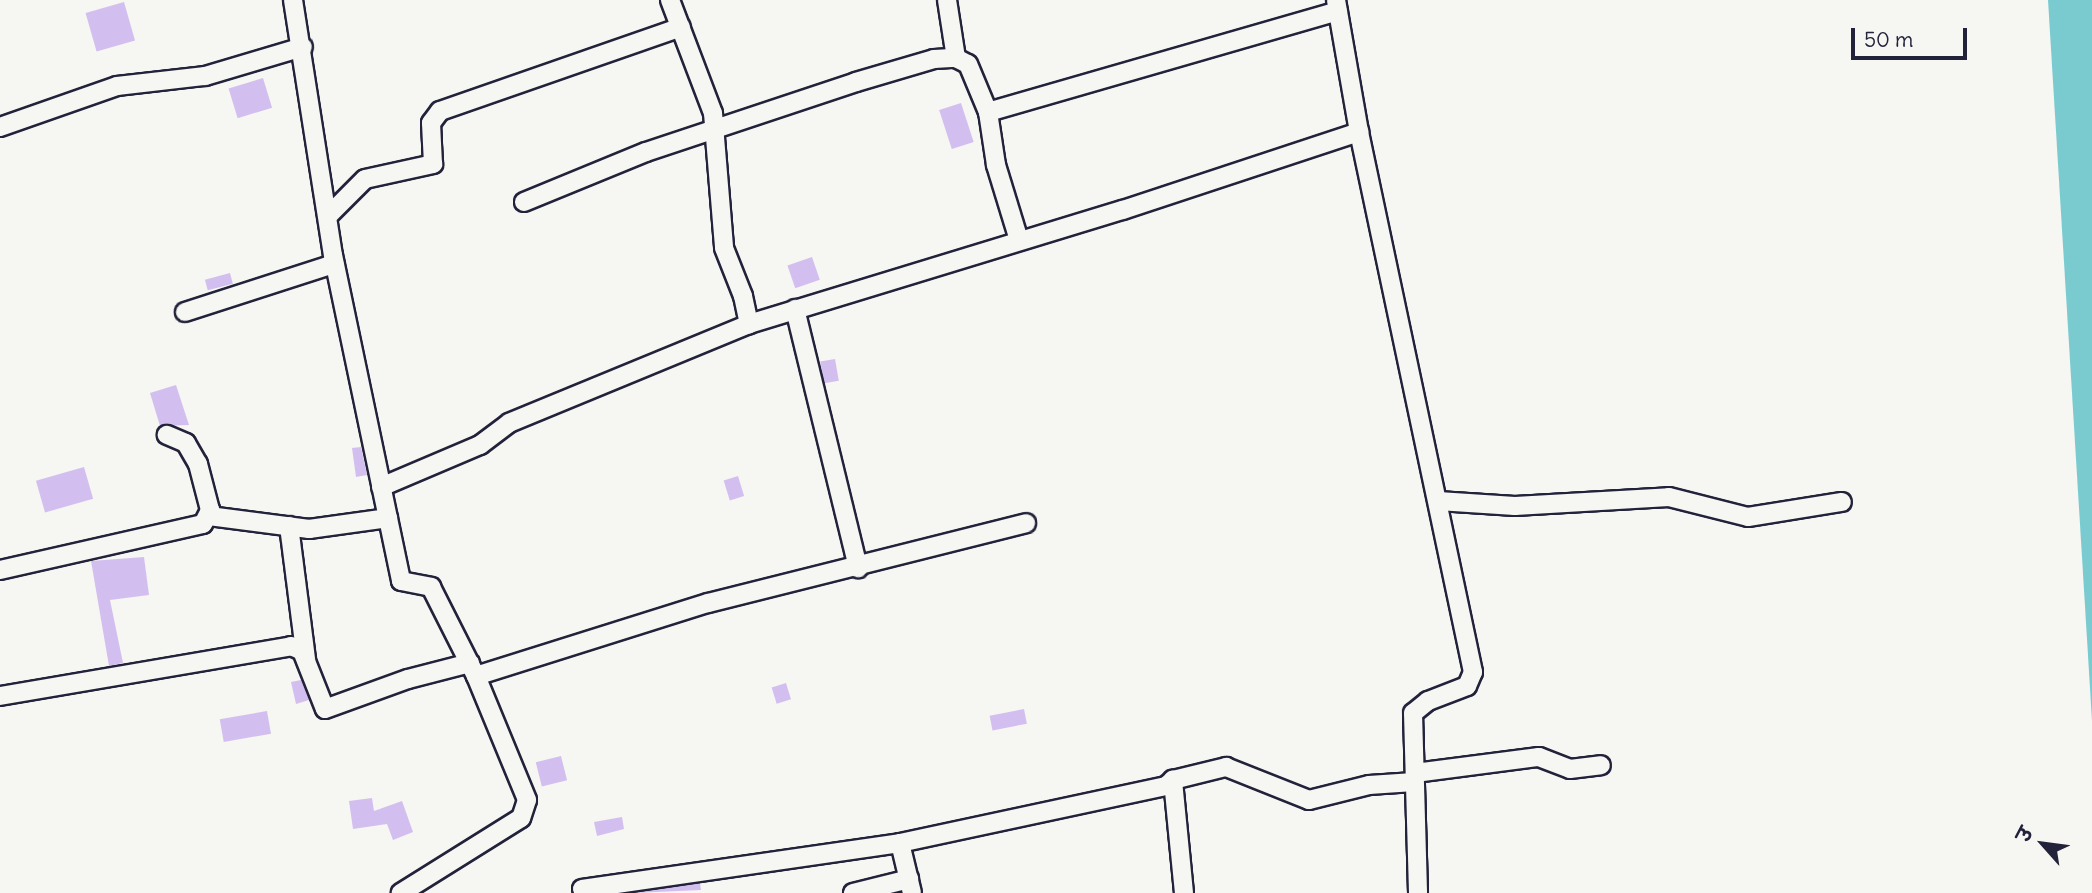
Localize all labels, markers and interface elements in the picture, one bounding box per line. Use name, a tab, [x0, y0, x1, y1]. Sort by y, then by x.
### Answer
scale bar	[1854, 14, 1969, 58]
text: 50 m	[1864, 26, 1913, 53]
north arrow	[2008, 809, 2078, 879]
text: उ	[2011, 823, 2038, 845]

